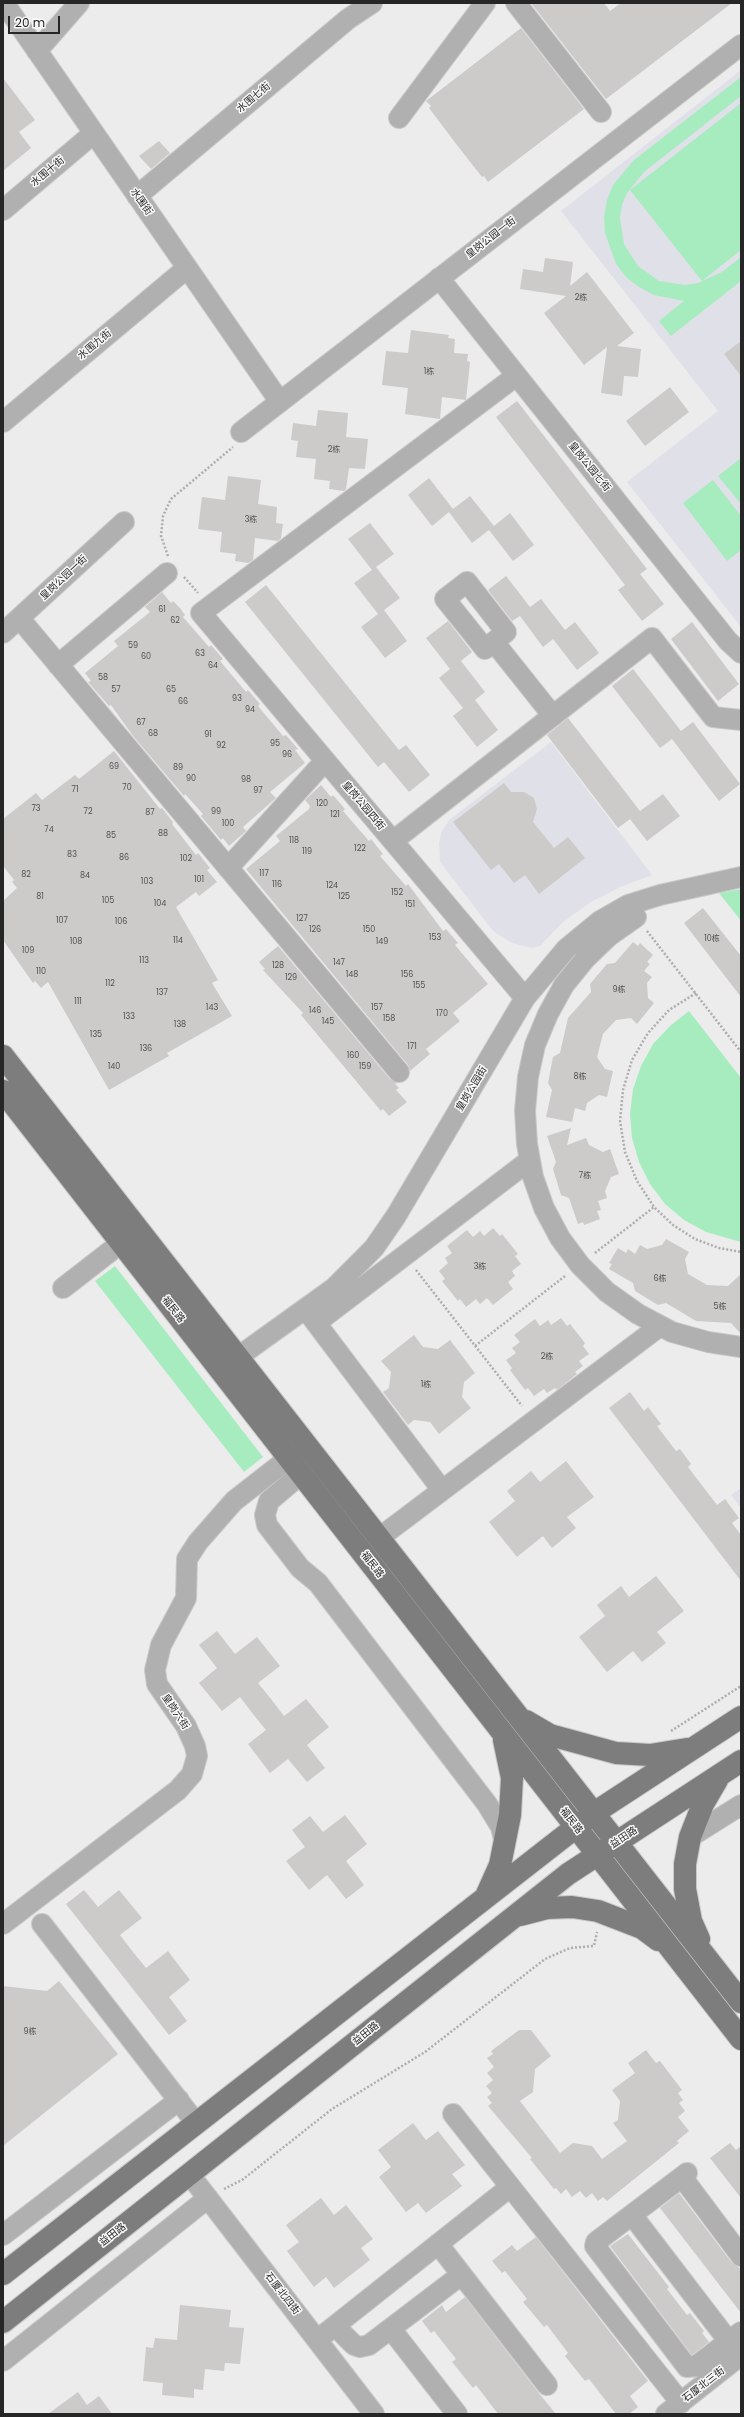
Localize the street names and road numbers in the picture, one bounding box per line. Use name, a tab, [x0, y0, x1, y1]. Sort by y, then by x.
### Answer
street label: 水围七街	[235, 81, 273, 115]
street label: 水围十街	[29, 155, 67, 189]
street label: 水围街	[127, 186, 155, 218]
street label: 皇岗公园一街	[464, 215, 518, 261]
street label: 水围九街	[76, 328, 114, 362]
street label: 皇岗公园七街	[565, 440, 613, 494]
street label: 皇岗公园一街	[38, 553, 90, 603]
street label: 皇岗公园四街	[339, 779, 387, 833]
street label: 皇岗公园街	[454, 1064, 490, 1114]
street label: 福民路	[159, 1294, 187, 1326]
street label: 福民路	[358, 1549, 386, 1581]
street label: 皇岗六街	[159, 1692, 191, 1732]
street label: 福民路	[557, 1805, 585, 1837]
street label: 益田路	[608, 1825, 640, 1851]
street label: 益田路	[351, 2020, 381, 2048]
street label: 益田路	[97, 2221, 129, 2249]
street label: 石厦北四街	[262, 2271, 302, 2317]
street label: 石厦北三街	[681, 2365, 727, 2405]

